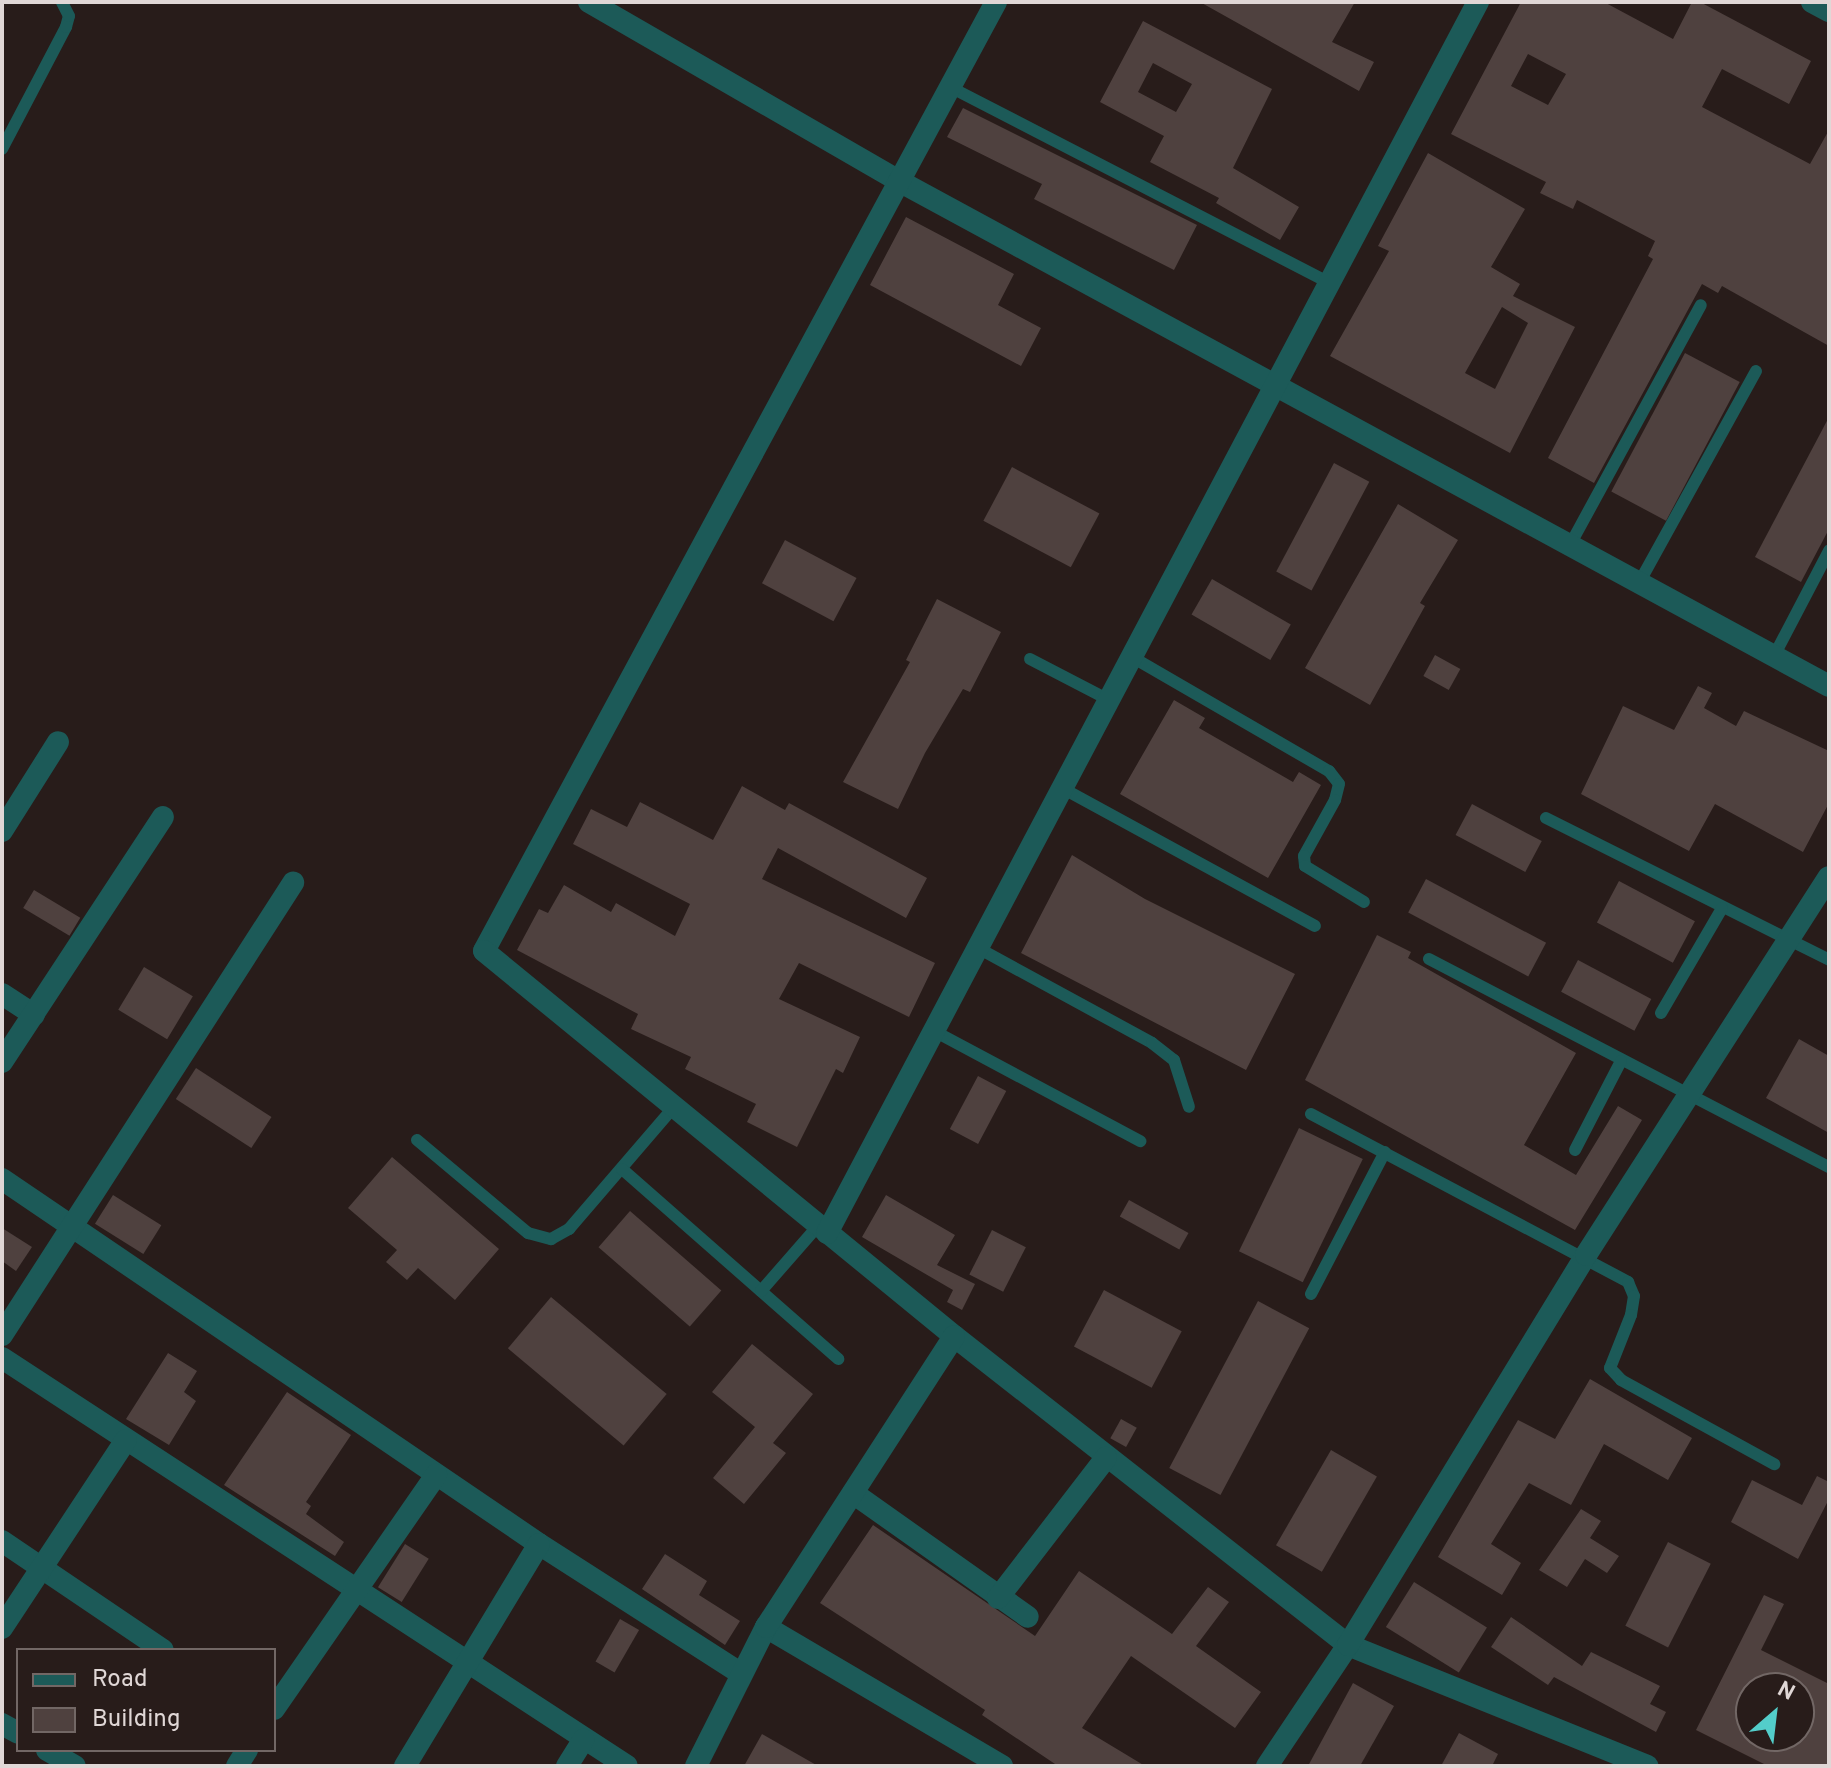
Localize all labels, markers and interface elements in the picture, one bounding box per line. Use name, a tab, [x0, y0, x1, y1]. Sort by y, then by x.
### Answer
legend	[16, 1648, 276, 1752]
text: Road	[92, 1665, 148, 1695]
north arrow	[1735, 1672, 1815, 1752]
text: N	[1772, 1677, 1799, 1708]
text: Building	[92, 1705, 181, 1735]

